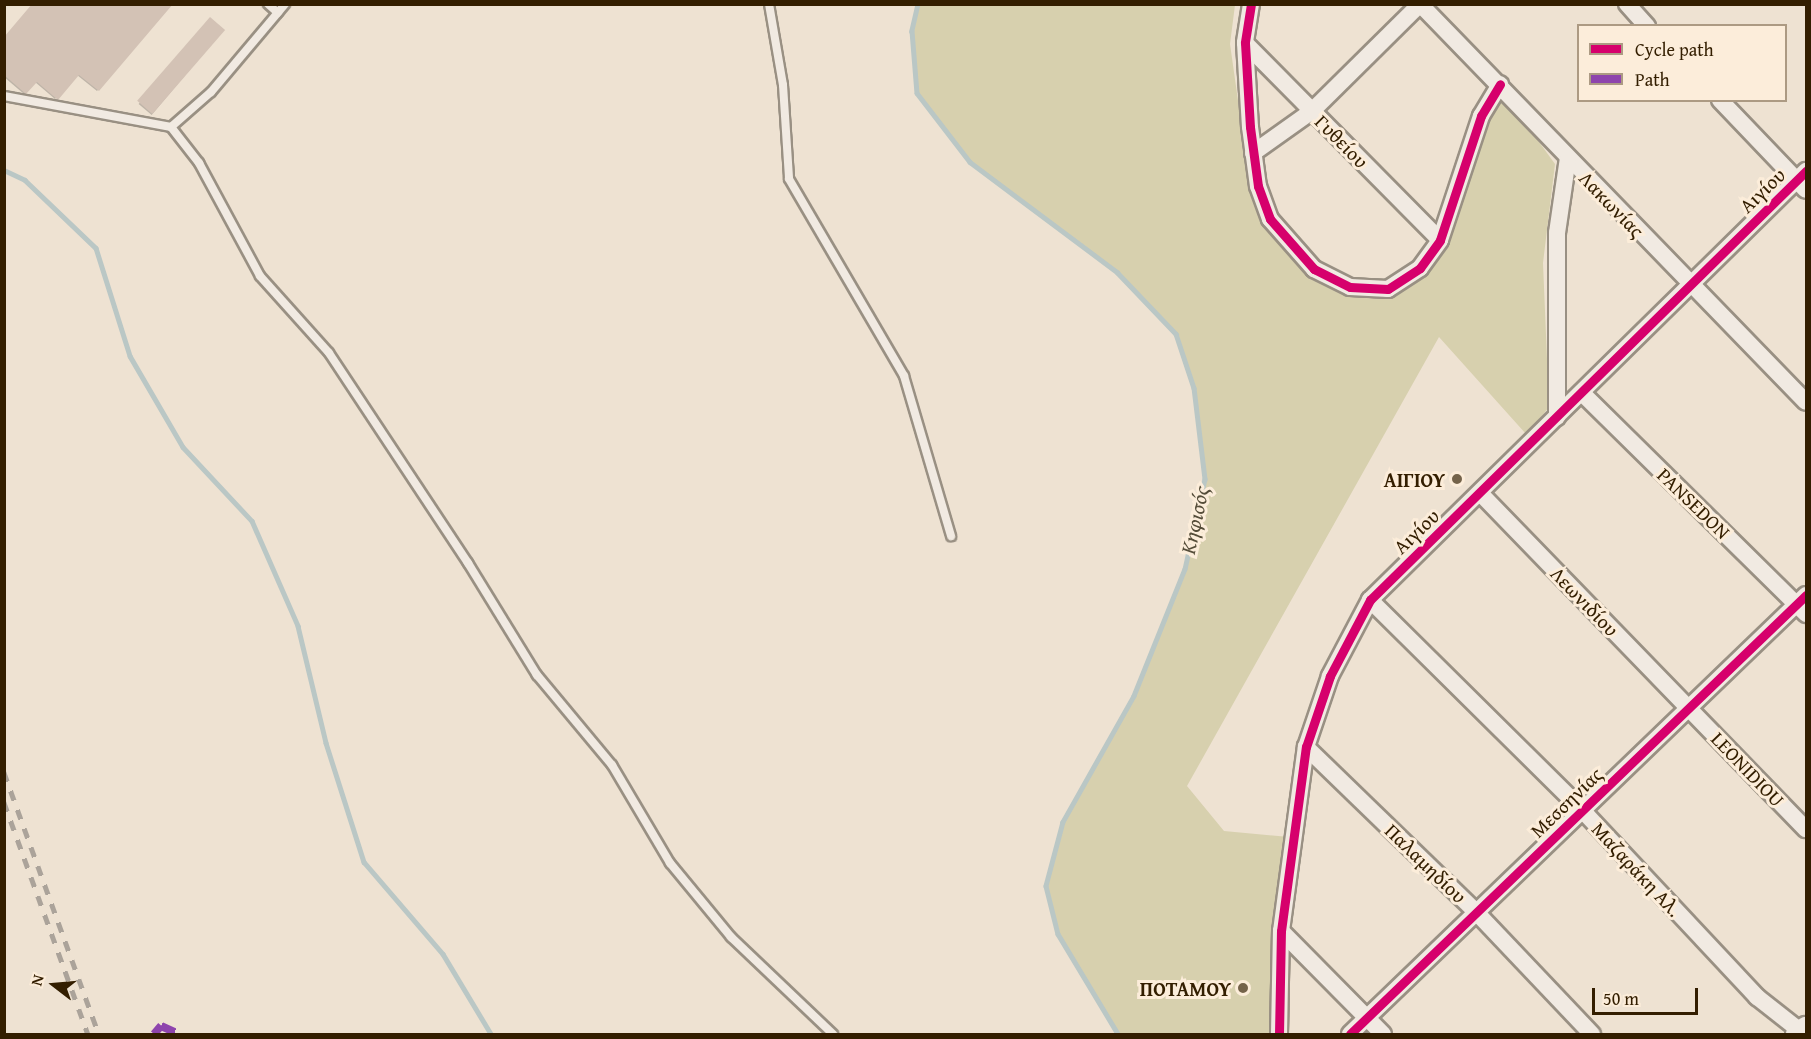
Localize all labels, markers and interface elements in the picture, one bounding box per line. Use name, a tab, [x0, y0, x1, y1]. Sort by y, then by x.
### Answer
legend	[1577, 24, 1787, 102]
text: Cycle path	[1635, 36, 1714, 63]
text: Path	[1635, 66, 1670, 93]
street label: Γυθείου	[1310, 109, 1374, 173]
street label: Αιγίου	[1734, 162, 1790, 218]
street label: Λακωνίας	[1575, 166, 1649, 242]
street label: PANSEDON	[1653, 462, 1735, 544]
place label: ΑΙΓΙΟΥ	[1384, 467, 1445, 491]
marker: ΑΙΓΙΟΥ	[1450, 472, 1464, 486]
water label: Κηφισός	[1176, 484, 1214, 556]
street label: Αιγίου	[1388, 503, 1444, 559]
street label: Λεωνιδίου	[1546, 561, 1624, 641]
street label: LEONIDIOU	[1706, 727, 1790, 811]
street label: Μεσσηνίας	[1525, 762, 1607, 842]
street label: Μαζαράκη Αλ.	[1587, 817, 1687, 921]
street label: Παλαμηδίου	[1380, 818, 1472, 908]
north arrow	[24, 955, 84, 1015]
text: N	[24, 972, 50, 988]
place label: ΠΟΤΑΜΟΥ	[1140, 976, 1231, 1000]
scale bar	[1595, 976, 1702, 1014]
marker: ΠΟΤΑΜΟΥ	[1236, 981, 1250, 995]
text: 50 m	[1603, 985, 1639, 1012]

